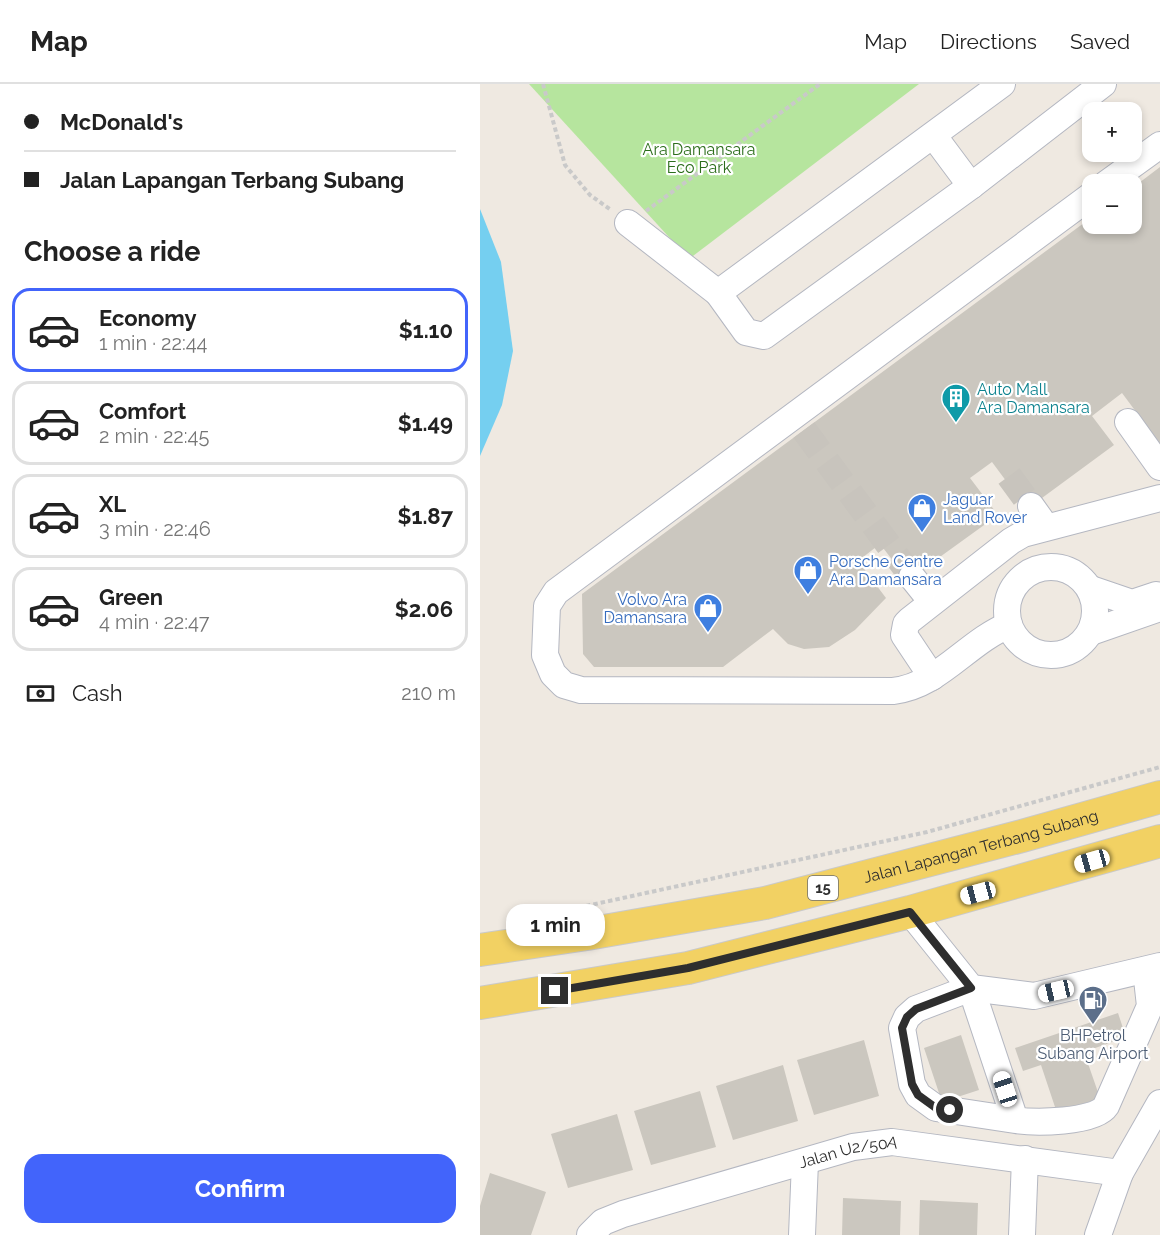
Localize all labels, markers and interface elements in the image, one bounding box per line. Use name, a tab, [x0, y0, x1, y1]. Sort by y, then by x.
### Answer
text: Map	[30, 25, 88, 58]
text: Map	[864, 29, 907, 54]
text: Directions	[940, 29, 1037, 54]
text: Saved	[1070, 29, 1130, 54]
map controls	[1082, 102, 1142, 234]
button: +	[1082, 102, 1142, 162]
text: McDonald's	[60, 109, 183, 135]
park label: Ara Damansara Eco Park	[643, 140, 755, 177]
text: Jalan Lapangan Terbang Subang	[60, 167, 404, 193]
button: −	[1082, 174, 1142, 234]
text: Choose a ride	[24, 236, 200, 267]
icon: car	[27, 303, 81, 357]
text: Economy	[99, 305, 197, 331]
text: $1.10	[399, 317, 453, 343]
text: 1 min · 22:44	[99, 331, 207, 355]
place label: Auto Mall Ara Damansara	[977, 380, 1090, 417]
building icon: Auto Mall Ara Damansara	[940, 382, 972, 424]
icon: car	[27, 396, 81, 450]
text: Comfort	[99, 398, 186, 424]
text: $1.49	[398, 410, 453, 436]
text: 2 min · 22:45	[99, 424, 209, 448]
icon: car	[27, 489, 81, 543]
place label: Jaguar Land Rover	[943, 490, 1027, 527]
text: XL	[99, 491, 126, 517]
shop icon: Jaguar Land Rover	[906, 492, 938, 534]
text: $1.87	[398, 503, 453, 529]
text: 3 min · 22:46	[99, 517, 211, 541]
place label: Porsche Centre Ara Damansara	[829, 552, 943, 589]
shop icon: Porsche Centre Ara Damansara	[792, 554, 824, 596]
icon: car	[27, 582, 81, 636]
text: Green	[99, 584, 163, 610]
place label: Volvo Ara Damansara	[603, 590, 687, 627]
shop icon: Volvo Ara Damansara	[692, 592, 724, 634]
text: $2.06	[395, 596, 453, 622]
text: 4 min · 22:47	[99, 610, 210, 634]
icon: cash	[24, 677, 57, 710]
text: Cash	[72, 680, 123, 706]
text: 210 m	[401, 681, 456, 705]
street label: Jalan Lapangan Terbang Subang	[861, 805, 1100, 886]
car	[1072, 847, 1112, 875]
road number: 15	[808, 876, 838, 900]
car	[958, 880, 998, 906]
callout: 1 min	[506, 904, 604, 946]
text: 1 min	[530, 913, 581, 937]
route end	[541, 977, 568, 1004]
car	[1036, 978, 1076, 1004]
fuel station icon: BHPetrol Subang Airport	[1077, 984, 1109, 1026]
place label: BHPetrol Subang Airport	[1038, 1026, 1149, 1063]
car	[991, 1069, 1019, 1109]
route start	[936, 1096, 963, 1123]
street label: Jalan U2/50A	[796, 1132, 899, 1172]
button: Confirm	[24, 1154, 456, 1223]

